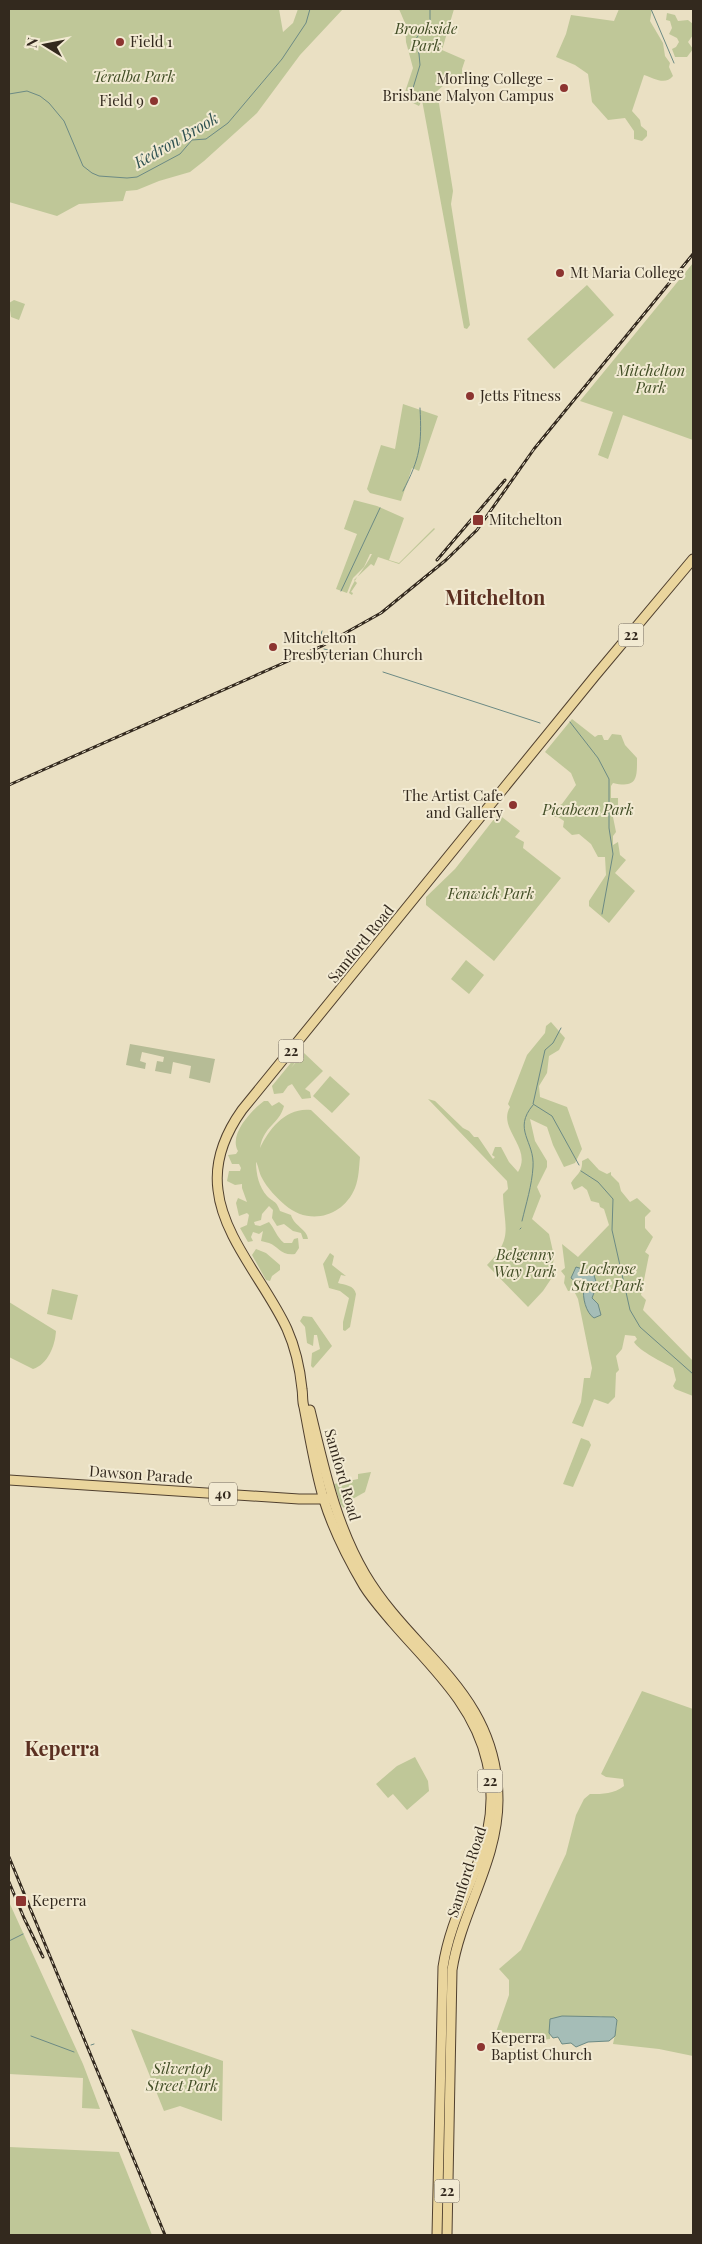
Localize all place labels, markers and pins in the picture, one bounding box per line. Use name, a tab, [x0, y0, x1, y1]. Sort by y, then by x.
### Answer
place label: Field 1	[130, 31, 173, 51]
marker: Field 1	[114, 36, 126, 48]
place label: Morling College - Brisbane Malyon Campus	[382, 68, 554, 105]
marker: Morling College - Brisbane Malyon Campus	[558, 82, 570, 94]
place label: Field 9	[99, 90, 144, 110]
marker: Field 9	[148, 95, 160, 107]
place label: Mt Maria College	[570, 262, 684, 282]
marker: Mt Maria College	[554, 267, 566, 279]
place label: Jetts Fitness	[479, 385, 561, 405]
marker: Jetts Fitness	[464, 390, 476, 402]
place label: Mitchelton	[489, 509, 562, 529]
marker: Mitchelton	[471, 513, 485, 527]
place label: Mitchelton Presbyterian Church	[283, 627, 423, 664]
marker: Mitchelton Presbyterian Church	[267, 641, 279, 653]
place label: The Artist Cafe and Gallery	[403, 785, 503, 822]
marker: The Artist Cafe and Gallery	[507, 799, 519, 811]
place label: Keperra	[32, 1890, 87, 1910]
marker: Keperra	[14, 1894, 28, 1908]
place label: Keperra Baptist Church	[491, 2027, 592, 2064]
marker: Keperra Baptist Church	[475, 2041, 487, 2053]

